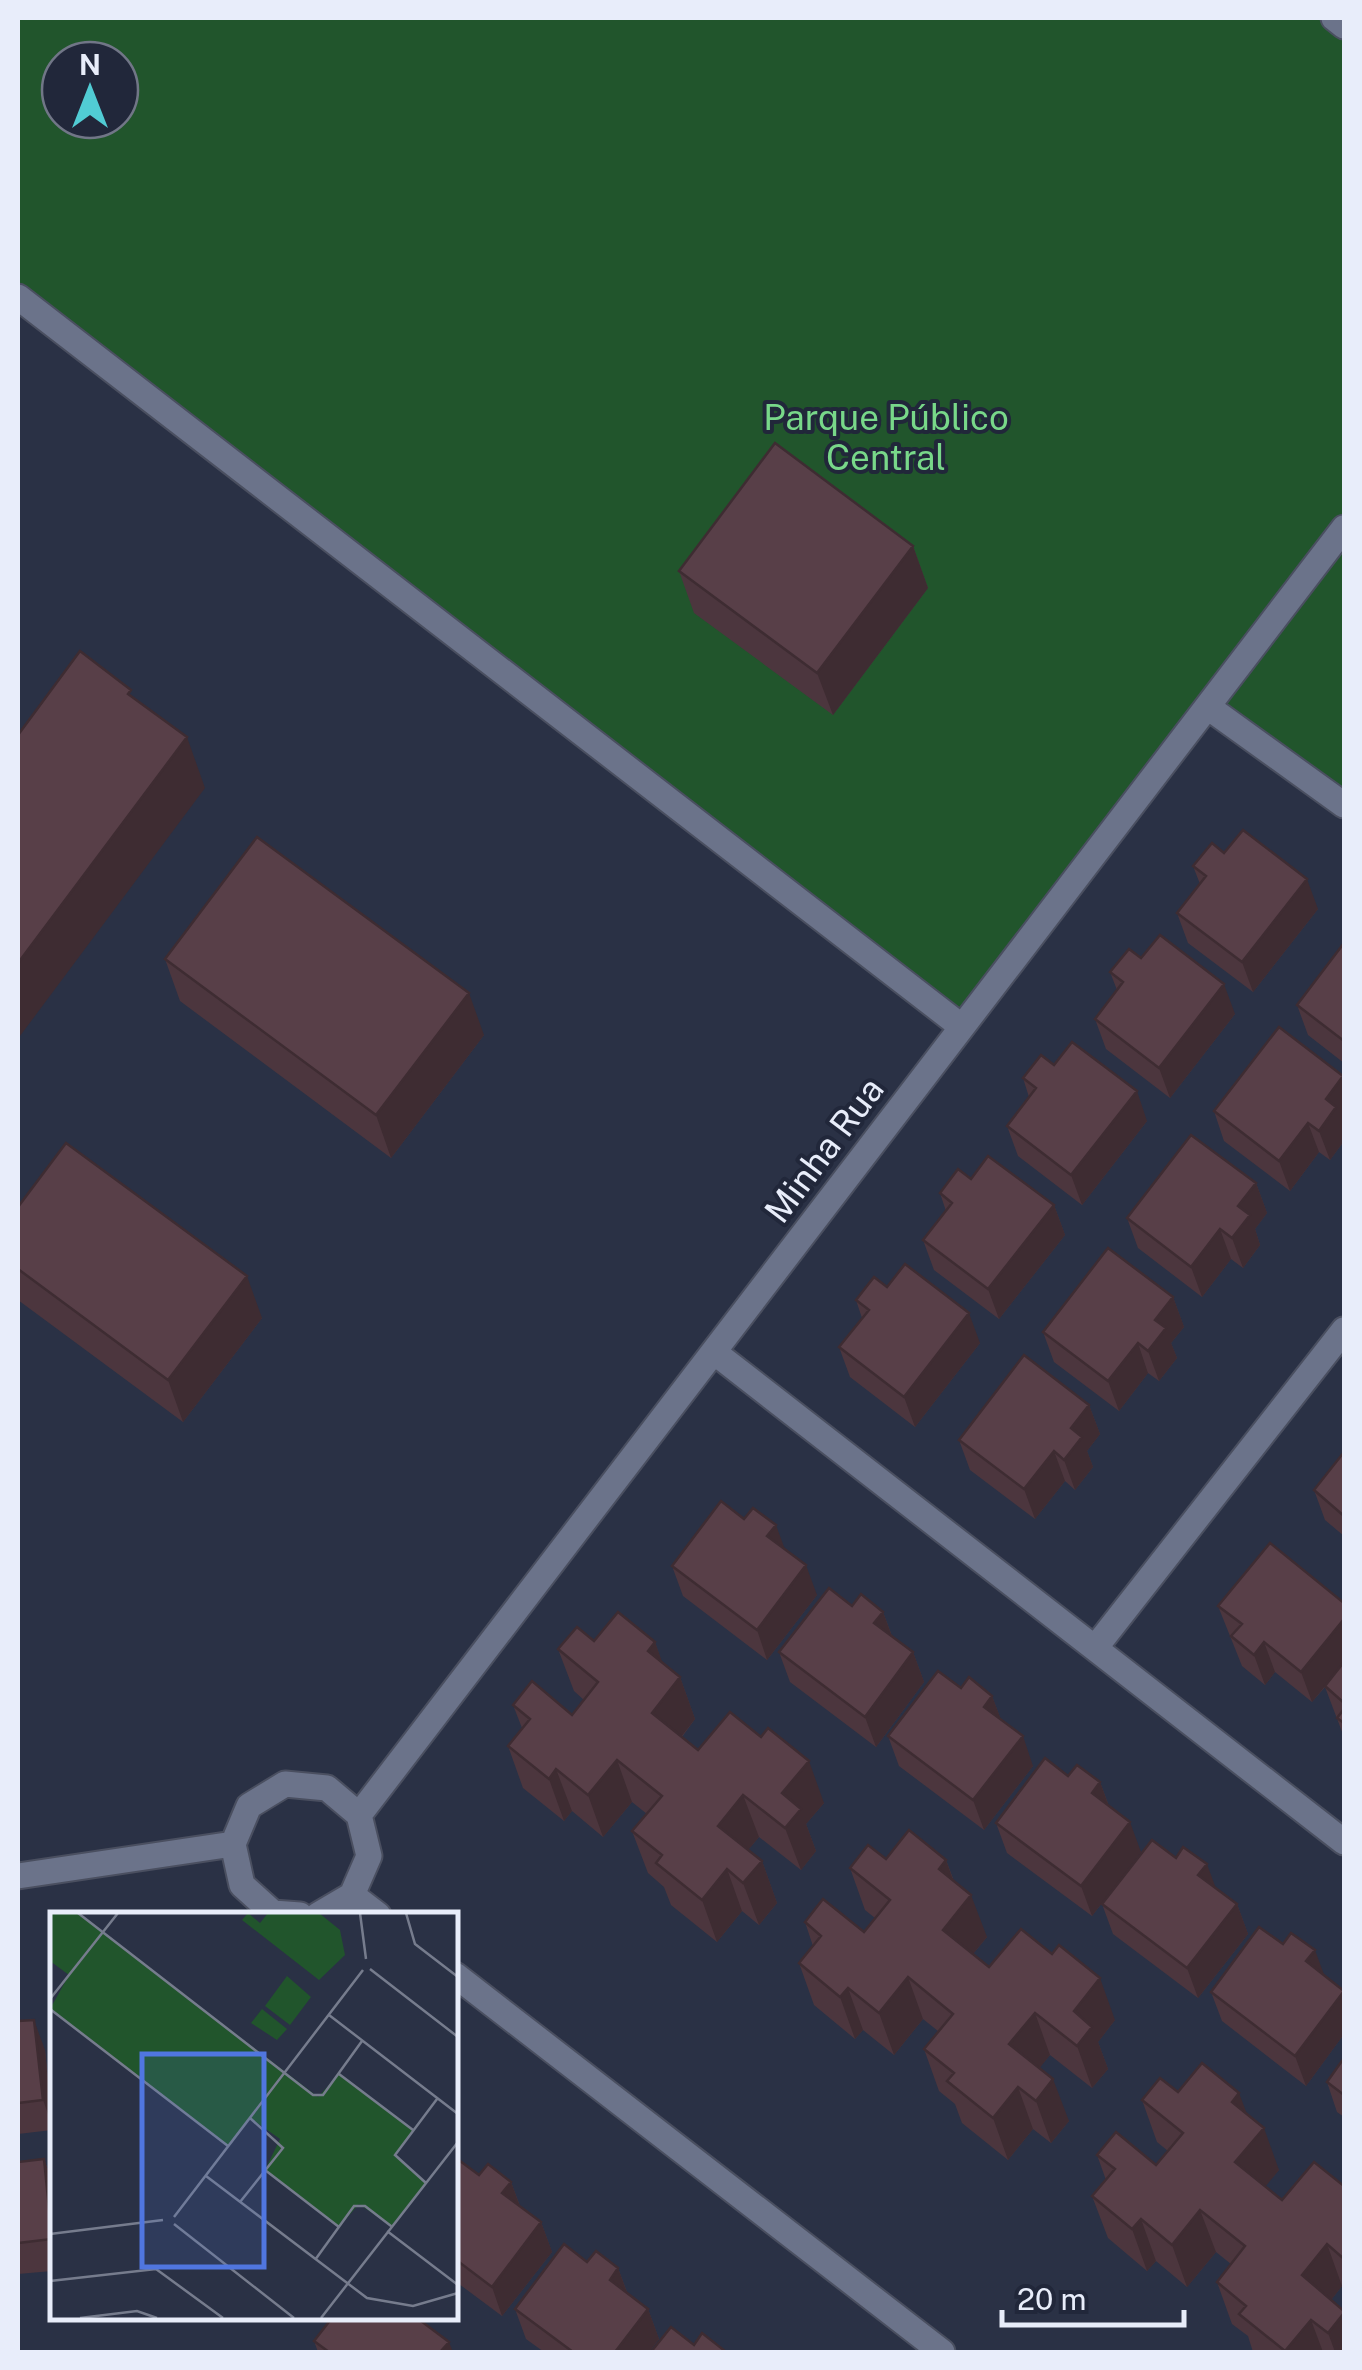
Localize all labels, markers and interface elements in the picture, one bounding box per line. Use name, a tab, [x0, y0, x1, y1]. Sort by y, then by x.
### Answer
north arrow	[40, 40, 140, 140]
text: N	[79, 48, 101, 81]
park label: Parque Público Central	[763, 397, 1009, 478]
street label: Minha Rua	[756, 1069, 892, 1231]
inset map	[50, 1912, 458, 2320]
scale bar	[1002, 2265, 1184, 2327]
text: 20 m	[1017, 2281, 1086, 2317]

